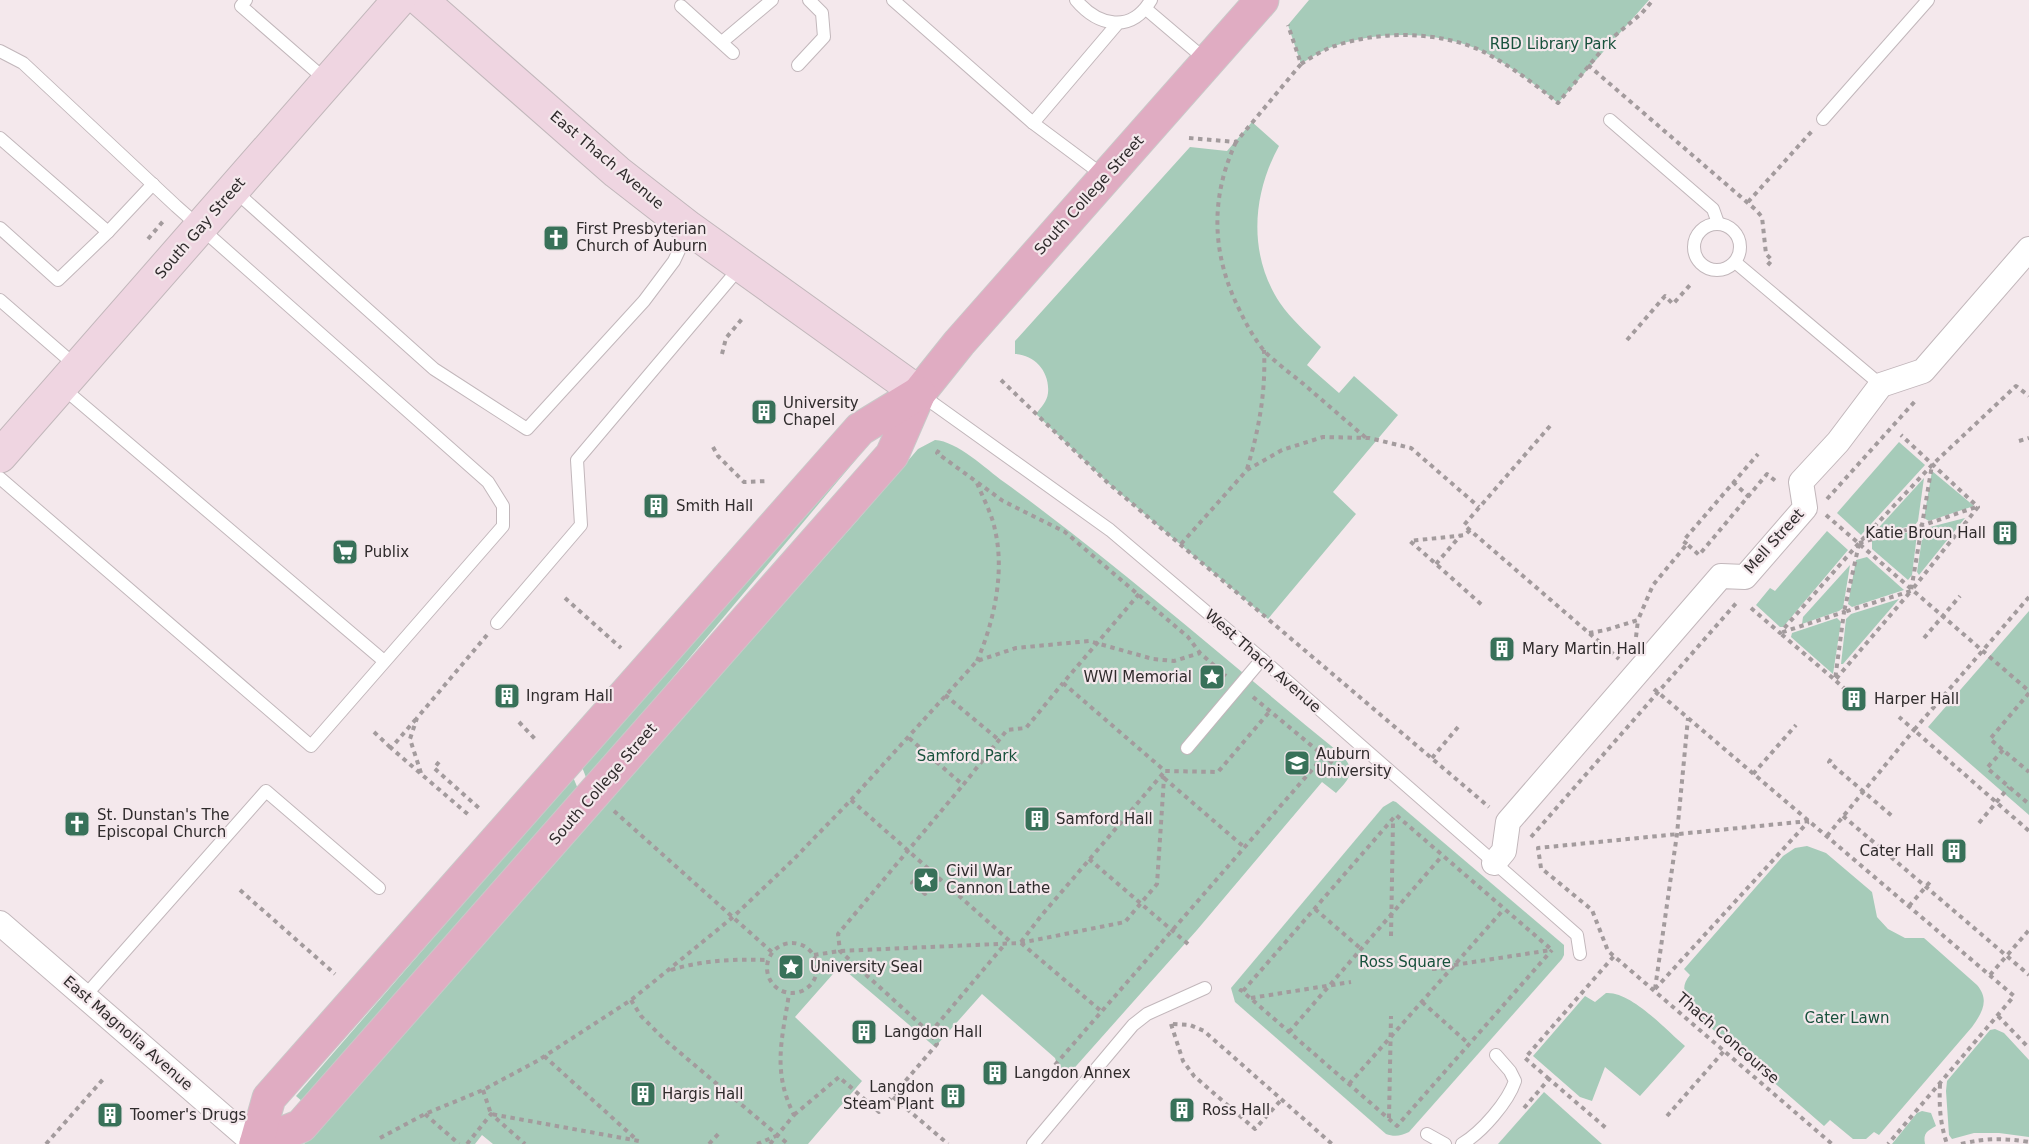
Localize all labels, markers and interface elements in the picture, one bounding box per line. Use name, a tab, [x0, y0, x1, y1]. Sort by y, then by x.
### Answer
park label: RBD Library Park	[1490, 35, 1617, 53]
street label: East Thach Avenue	[546, 107, 668, 213]
street label: South College Street	[1031, 131, 1148, 258]
street label: South Gay Street	[151, 174, 249, 282]
place label: First Presbyterian Church of Auburn	[576, 220, 707, 255]
church icon: First Presbyterian Church of Auburn	[541, 223, 571, 253]
place label: University Chapel	[783, 394, 859, 429]
building icon: University Chapel	[749, 397, 779, 427]
building icon: Smith Hall	[641, 491, 671, 521]
place label: Smith Hall	[676, 497, 753, 515]
street label: Mell Street	[1740, 505, 1808, 577]
building icon: Katie Broun Hall	[1990, 518, 2020, 548]
place label: Katie Broun Hall	[1865, 524, 1986, 542]
supermarket icon: Publix	[330, 537, 360, 567]
place label: Publix	[364, 543, 409, 561]
street label: West Thach Avenue	[1201, 606, 1325, 716]
building icon: Mary Martin Hall	[1487, 634, 1517, 664]
place label: Mary Martin Hall	[1522, 640, 1645, 658]
place icon: WWI Memorial	[1197, 662, 1227, 692]
place label: WWI Memorial	[1083, 668, 1192, 686]
building icon: Ingram Hall	[492, 681, 522, 711]
building icon: Harper Hall	[1839, 684, 1869, 714]
place label: Ingram Hall	[526, 687, 613, 705]
place label: Harper Hall	[1874, 690, 1959, 708]
street label: South College Street	[545, 720, 661, 848]
place label: Auburn University	[1316, 745, 1392, 780]
park label: Samford Park	[917, 747, 1018, 765]
school or university icon: Auburn University	[1282, 748, 1312, 778]
building icon: Samford Hall	[1022, 804, 1052, 834]
place label: St. Dunstan's The Episcopal Church	[97, 806, 230, 841]
church icon: St. Dunstan's The Episcopal Church	[62, 809, 92, 839]
place label: Samford Hall	[1056, 810, 1153, 828]
building icon: Cater Hall	[1939, 836, 1969, 866]
place label: Cater Hall	[1859, 842, 1934, 860]
place label: Civil War Cannon Lathe	[946, 862, 1050, 897]
place icon: Civil War Cannon Lathe	[911, 865, 941, 895]
place icon: University Seal	[776, 952, 806, 982]
park label: Ross Square	[1359, 953, 1451, 971]
place label: University Seal	[810, 958, 923, 976]
street label: East Magnolia Avenue	[60, 972, 196, 1094]
street label: Thach Concourse	[1672, 988, 1783, 1087]
park label: Cater Lawn	[1804, 1009, 1890, 1027]
building icon: Langdon Hall	[849, 1017, 879, 1047]
place label: Langdon Hall	[884, 1023, 982, 1041]
building icon: Langdon Annex	[980, 1058, 1010, 1088]
place label: Langdon Annex	[1014, 1064, 1131, 1082]
place label: Langdon Steam Plant	[843, 1078, 934, 1113]
building icon: Hargis Hall	[628, 1079, 658, 1109]
building icon: Langdon Steam Plant	[938, 1081, 968, 1111]
place label: Hargis Hall	[662, 1085, 743, 1103]
building icon: Ross Hall	[1167, 1095, 1197, 1125]
building icon: Toomer's Drugs	[95, 1100, 125, 1130]
place label: Ross Hall	[1202, 1101, 1270, 1119]
place label: Toomer's Drugs	[129, 1106, 246, 1124]

